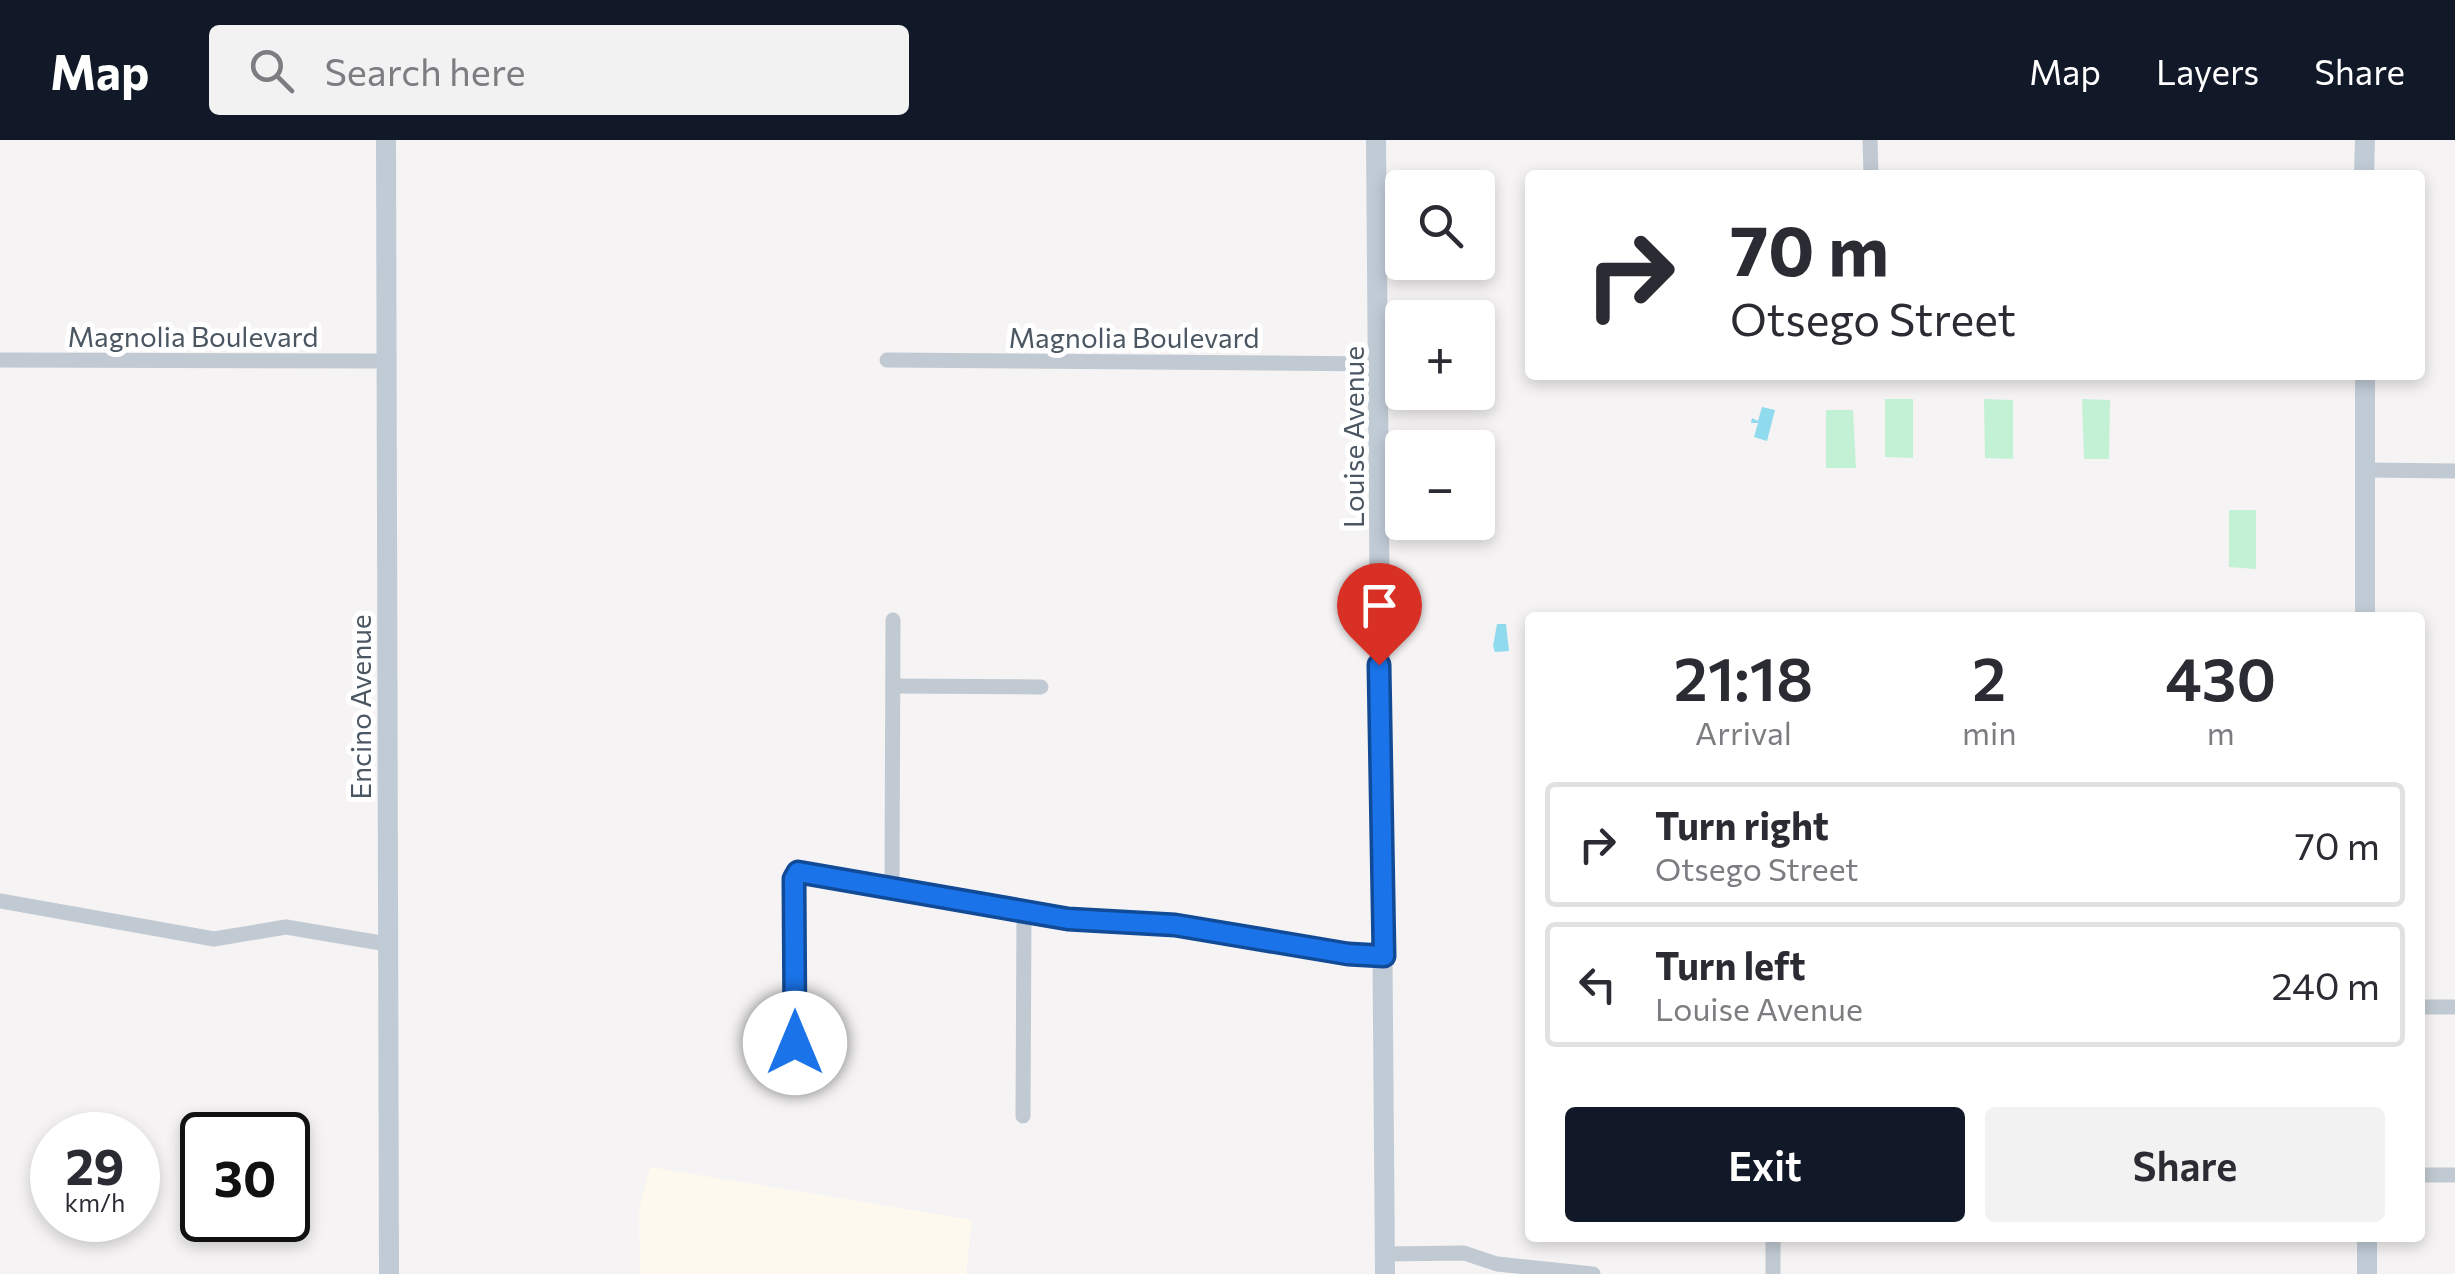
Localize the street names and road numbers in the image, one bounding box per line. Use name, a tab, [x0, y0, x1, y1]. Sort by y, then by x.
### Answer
street label: Magnolia Boulevard	[67, 319, 319, 353]
street label: Magnolia Boulevard	[1008, 320, 1260, 354]
street label: Louise Avenue	[1336, 346, 1370, 528]
street label: Encino Avenue	[343, 614, 377, 800]

